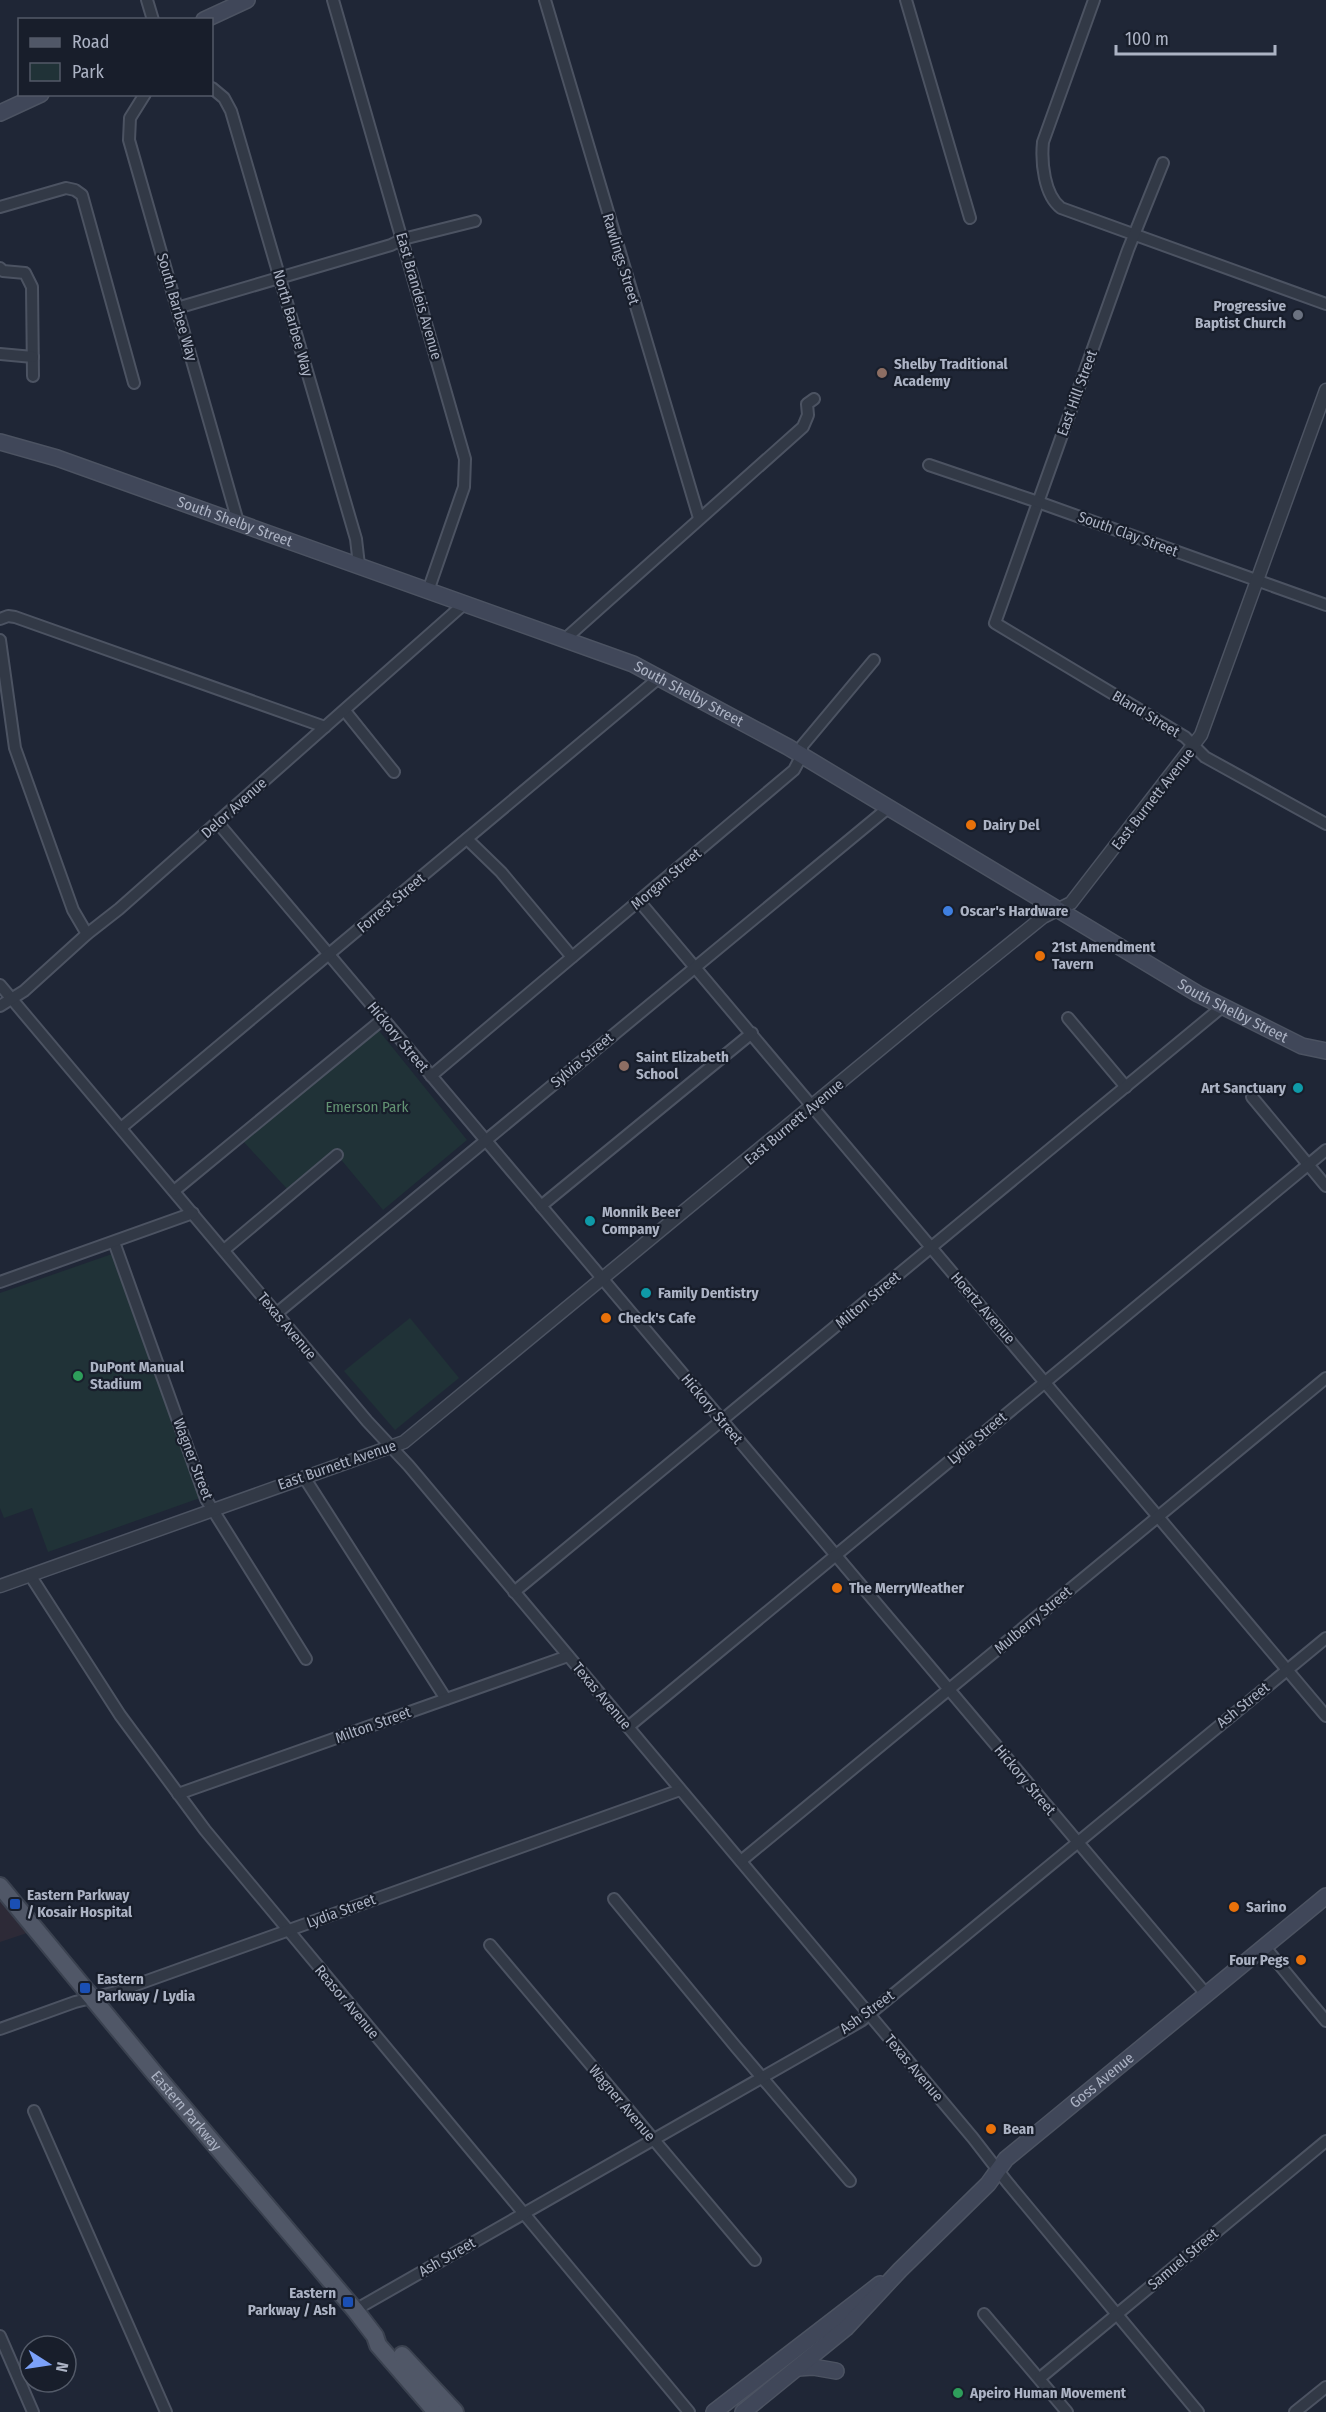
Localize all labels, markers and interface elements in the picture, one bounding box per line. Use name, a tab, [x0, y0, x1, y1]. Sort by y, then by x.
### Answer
legend	[18, 18, 213, 96]
scale bar	[1116, 18, 1275, 56]
text: 100 m	[1125, 28, 1169, 50]
text: Road	[72, 31, 109, 53]
text: Park	[72, 61, 105, 83]
street label: Rawlings Street	[599, 211, 643, 307]
street label: East Brandeis Avenue	[392, 230, 446, 362]
street label: South Barbee Way	[153, 251, 201, 363]
street label: North Barbee Way	[269, 268, 317, 379]
place label: Progressive Baptist Church	[1195, 297, 1286, 332]
marker: Progressive Baptist Church	[1291, 308, 1305, 322]
street label: East Hill Street	[1053, 347, 1101, 438]
place label: Shelby Traditional Academy	[893, 355, 1008, 390]
marker: Shelby Traditional Academy	[875, 366, 889, 380]
street label: South Shelby Street	[175, 493, 295, 551]
street label: South Clay Street	[1076, 508, 1181, 560]
street label: South Shelby Street	[631, 657, 746, 730]
street label: Bland Street	[1109, 687, 1183, 741]
street label: East Burnett Avenue	[1108, 745, 1198, 853]
street label: Delor Avenue	[198, 774, 270, 842]
place label: Dairy Del	[983, 816, 1040, 834]
marker: Dairy Del	[964, 818, 978, 832]
street label: Morgan Street	[627, 844, 705, 914]
street label: Forrest Street	[353, 869, 429, 937]
place label: Oscar's Hardware	[960, 902, 1069, 920]
marker: Oscar's Hardware	[941, 904, 955, 918]
place label: 21st Amendment Tavern	[1051, 938, 1156, 973]
marker: 21st Amendment Tavern	[1033, 949, 1047, 963]
street label: South Shelby Street	[1174, 975, 1291, 1046]
street label: Hickory Street	[363, 998, 433, 1076]
street label: Sylvia Street	[547, 1029, 617, 1091]
place label: Saint Elizabeth School	[636, 1048, 729, 1083]
marker: Saint Elizabeth School	[617, 1059, 631, 1073]
street label: East Burnett Avenue	[741, 1075, 847, 1169]
place label: Art Sanctuary	[1200, 1079, 1287, 1097]
marker: Art Sanctuary	[1291, 1081, 1305, 1095]
park label: Emerson Park	[325, 1098, 409, 1116]
place label: Monnik Beer Company	[602, 1203, 681, 1238]
marker: Monnik Beer Company	[583, 1214, 597, 1228]
street label: Milton Street	[832, 1268, 904, 1332]
street label: Hoertz Avenue	[947, 1268, 1019, 1348]
place label: Family Dentistry	[658, 1284, 760, 1302]
marker: Family Dentistry	[639, 1286, 653, 1300]
street label: Texas Avenue	[254, 1289, 320, 1363]
place label: Check's Cafe	[618, 1309, 696, 1327]
marker: Check's Cafe	[599, 1311, 613, 1325]
place label: DuPont Manual Stadium	[90, 1358, 185, 1393]
marker: DuPont Manual Stadium	[71, 1369, 85, 1383]
street label: Hickory Street	[677, 1370, 747, 1448]
street label: Lydia Street	[944, 1408, 1010, 1468]
street label: Wagner Street	[169, 1416, 217, 1502]
street label: East Burnett Avenue	[275, 1436, 399, 1494]
place label: The MerryWeather	[849, 1579, 965, 1597]
marker: The MerryWeather	[830, 1581, 844, 1595]
street label: Mulberry Street	[991, 1582, 1075, 1658]
street label: Texas Avenue	[569, 1659, 635, 1733]
street label: Ash Street	[1213, 1678, 1273, 1732]
street label: Milton Street	[333, 1703, 413, 1747]
street label: Hickory Street	[990, 1741, 1060, 1819]
place label: Eastern Parkway / Kosair Hospital	[27, 1886, 133, 1921]
street label: Lydia Street	[304, 1890, 378, 1932]
marker: Eastern Parkway / Kosair Hospital	[8, 1897, 22, 1911]
place label: Sarino	[1246, 1898, 1287, 1916]
marker: Sarino	[1227, 1900, 1241, 1914]
place label: Four Pegs	[1229, 1951, 1289, 1969]
marker: Four Pegs	[1294, 1953, 1308, 1967]
street label: Reasor Avenue	[311, 1962, 383, 2042]
place label: Eastern Parkway / Lydia	[97, 1970, 196, 2005]
marker: Eastern Parkway / Lydia	[78, 1981, 92, 1995]
street label: Ash Street	[836, 1986, 898, 2038]
street label: Texas Avenue	[881, 2031, 947, 2105]
street label: Goss Avenue	[1066, 2049, 1138, 2112]
street label: Wagner Avenue	[585, 2061, 659, 2145]
street label: Eastern Parkway	[147, 2067, 225, 2155]
place label: Bean	[1003, 2120, 1034, 2138]
marker: Bean	[984, 2122, 998, 2136]
street label: Samuel Street	[1144, 2224, 1222, 2294]
street label: Ash Street	[415, 2234, 479, 2280]
place label: Eastern Parkway / Ash	[248, 2284, 336, 2319]
marker: Eastern Parkway / Ash	[341, 2295, 355, 2309]
north arrow	[18, 2334, 78, 2394]
text: N	[52, 2360, 72, 2374]
place label: Apeiro Human Movement	[969, 2384, 1127, 2402]
marker: Apeiro Human Movement	[951, 2386, 965, 2400]

